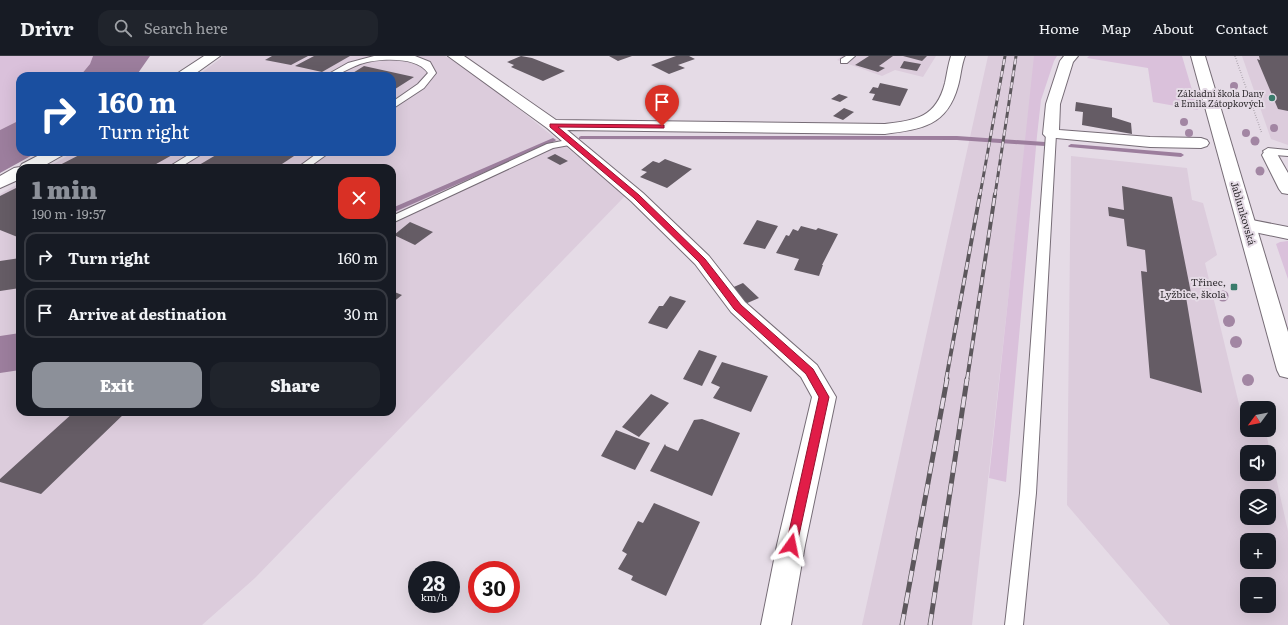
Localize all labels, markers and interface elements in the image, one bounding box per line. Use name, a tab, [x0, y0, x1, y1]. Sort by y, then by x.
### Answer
search box	[98, 10, 378, 46]
text: Drivr	[20, 14, 74, 42]
text: Search here	[144, 16, 228, 39]
icon: search	[112, 17, 134, 39]
text: Home	[1039, 18, 1079, 38]
text: Map	[1101, 18, 1131, 38]
text: About	[1153, 18, 1194, 38]
text: Contact	[1216, 18, 1268, 38]
text: 160 m	[98, 80, 177, 122]
pin	[645, 85, 679, 126]
place label: Základní škola Dany a Emila Zátopkových	[1174, 86, 1265, 110]
icon: right	[32, 88, 84, 140]
icon: arrive	[651, 91, 673, 113]
marker: Základní škola Dany a Emila Zátopkových	[1267, 93, 1277, 103]
text: Turn right	[98, 118, 189, 145]
text: 1 min	[32, 171, 97, 206]
button: close	[338, 177, 380, 219]
street label: Jablunkovská	[1228, 179, 1260, 247]
text: 190 m · 19:57	[32, 204, 106, 223]
icon: right	[34, 246, 56, 268]
text: Turn right	[68, 246, 150, 269]
text: 160 m	[338, 246, 378, 269]
place label: Třinec, Lyžbice, škola	[1160, 274, 1227, 301]
marker: Třinec, Lyžbice, škola	[1229, 282, 1239, 292]
icon: arrive	[34, 302, 56, 324]
text: Arrive at destination	[68, 302, 227, 325]
text: 30 m	[344, 302, 378, 325]
button: Exit	[32, 362, 202, 408]
button: Share	[210, 362, 380, 408]
north arrow	[1240, 401, 1276, 437]
map controls	[1240, 401, 1276, 613]
button: sound	[1240, 445, 1276, 481]
button: layers	[1240, 489, 1276, 525]
position arrow	[770, 524, 812, 566]
button: +	[1240, 533, 1276, 569]
speed limit sign: 30	[468, 561, 520, 613]
text: 28	[423, 567, 445, 597]
button: −	[1240, 577, 1276, 613]
text: km/h	[421, 589, 447, 604]

